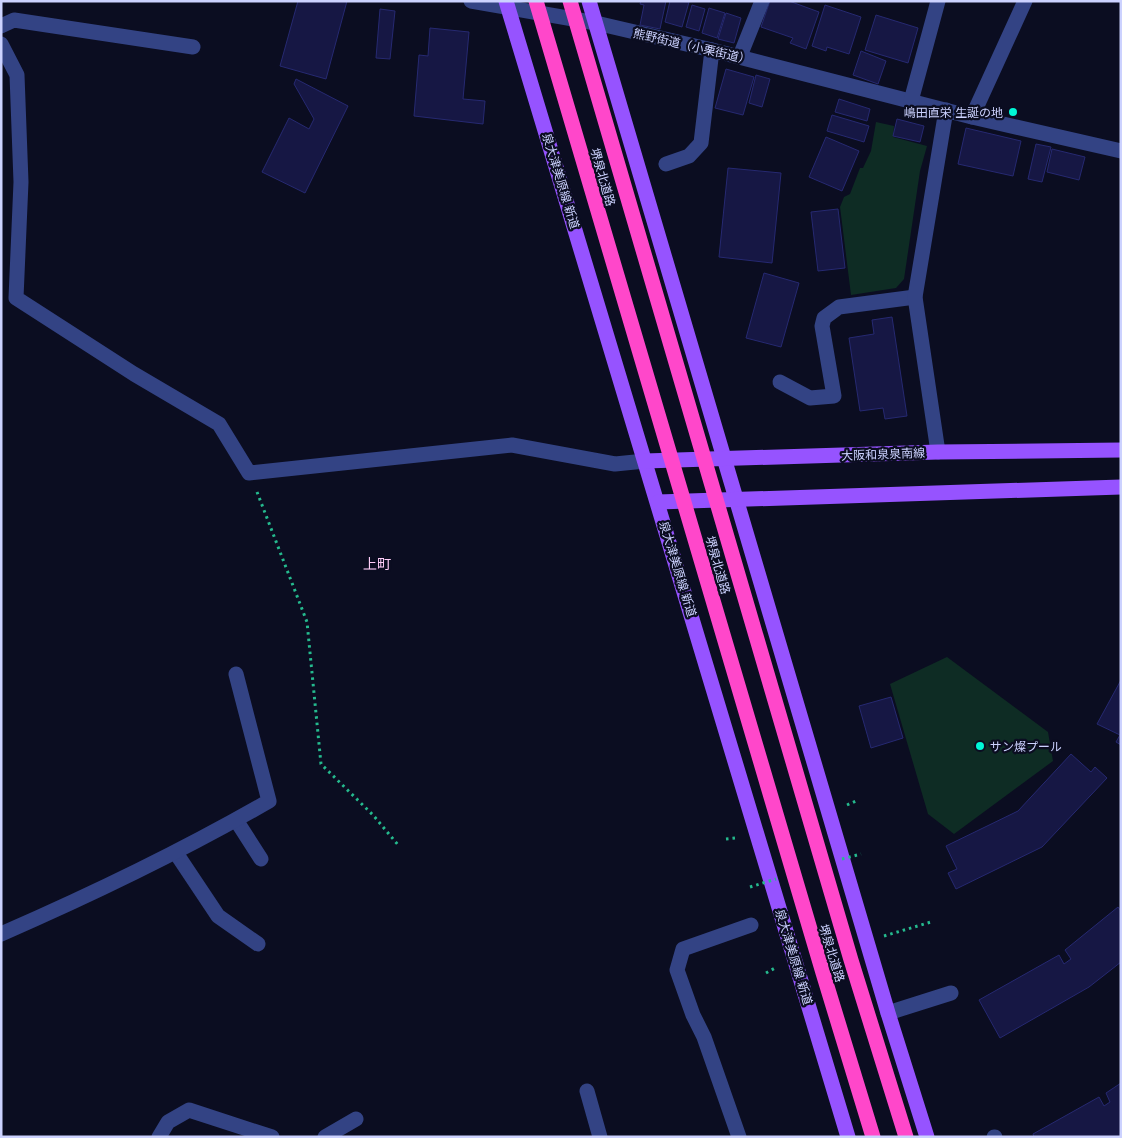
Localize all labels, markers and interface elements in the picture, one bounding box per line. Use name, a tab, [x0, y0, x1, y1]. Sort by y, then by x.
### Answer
street label: 熊野街道（小栗街道）	[632, 25, 752, 67]
place label: 嶋田直栄 生誕の地	[904, 105, 1003, 120]
marker: 嶋田直栄 生誕の地	[1007, 106, 1019, 118]
street label: 泉大津美原線 新道	[539, 131, 583, 231]
street label: 堺泉北道路	[588, 146, 618, 208]
street label: 大阪和泉泉南線	[841, 445, 925, 463]
street label: 泉大津美原線 新道	[656, 519, 700, 619]
street label: 堺泉北道路	[703, 534, 733, 596]
district label: 上町	[363, 555, 391, 573]
place label: サン燦プール	[990, 739, 1062, 754]
marker: サン燦プール	[974, 740, 986, 752]
street label: 泉大津美原線 新道	[772, 907, 816, 1007]
street label: 堺泉北道路	[816, 922, 848, 984]

